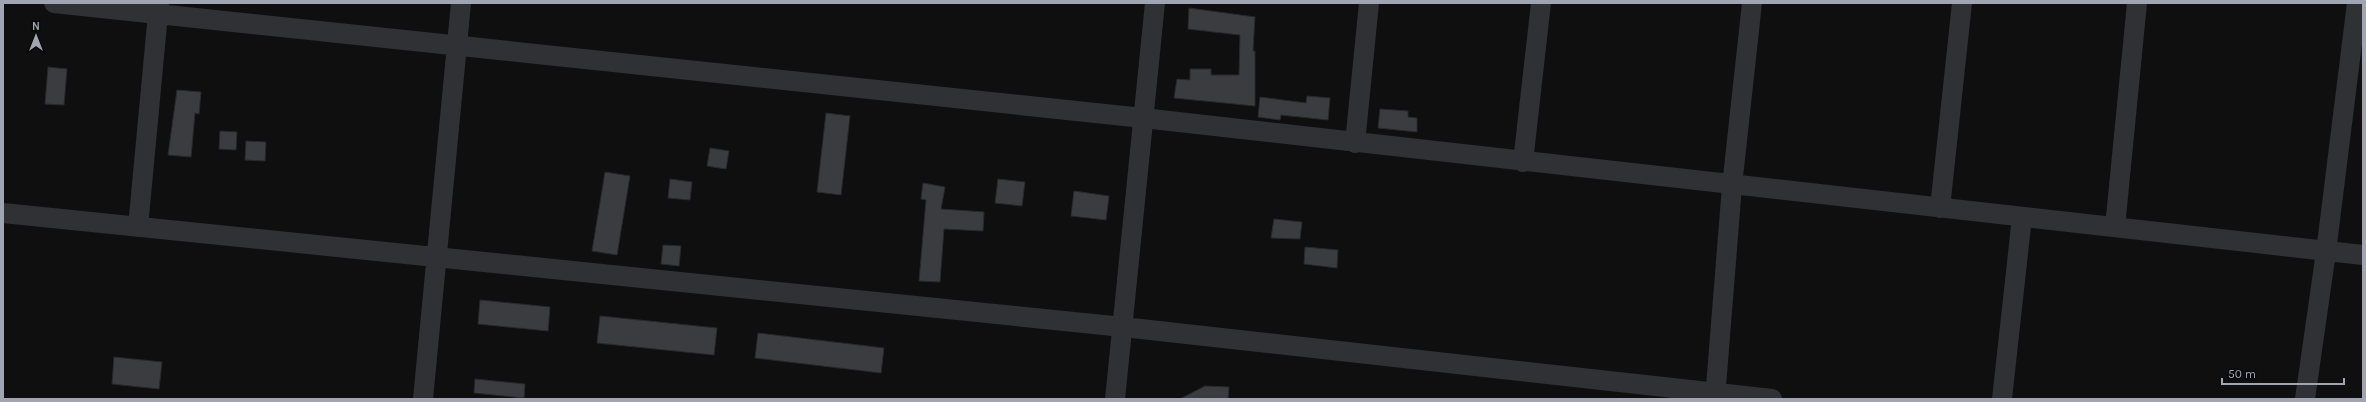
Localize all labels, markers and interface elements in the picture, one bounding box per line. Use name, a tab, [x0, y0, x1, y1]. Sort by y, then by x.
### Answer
north arrow	[16, 16, 56, 56]
text: N	[32, 20, 40, 33]
scale bar	[2222, 360, 2344, 386]
text: 50 m	[2228, 367, 2256, 381]

